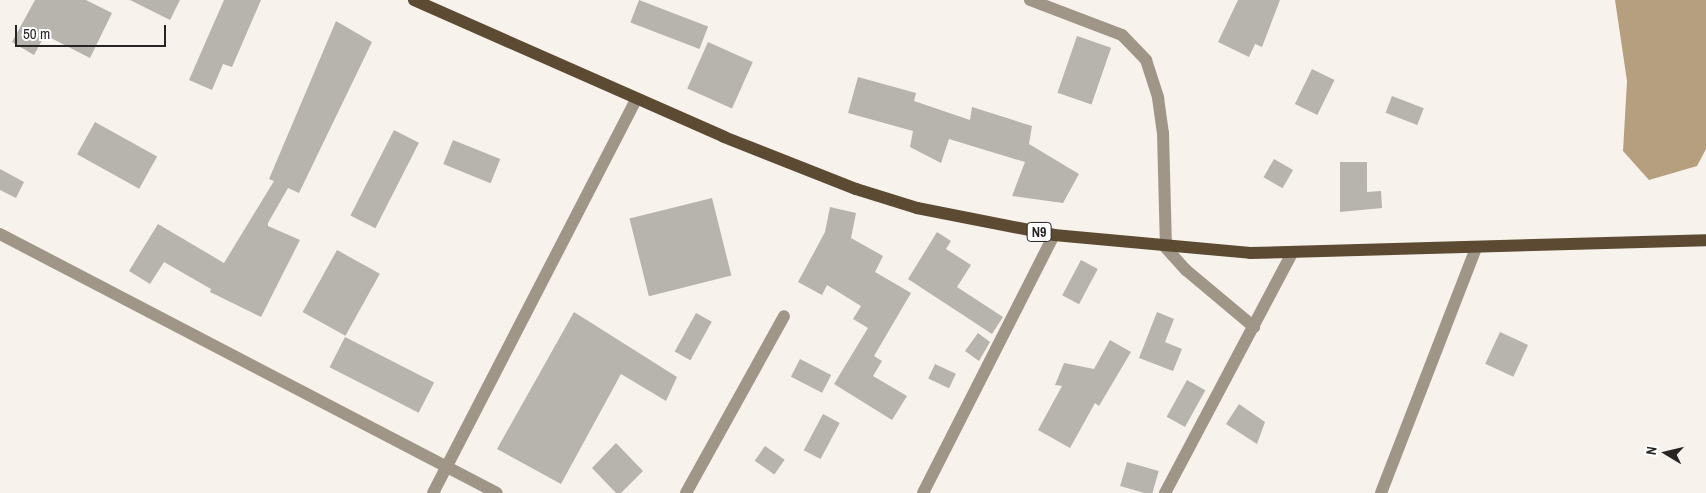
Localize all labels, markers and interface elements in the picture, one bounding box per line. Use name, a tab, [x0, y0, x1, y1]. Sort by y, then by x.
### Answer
scale bar	[18, 15, 169, 47]
text: 50 m	[23, 23, 50, 44]
road number: N9	[1026, 220, 1052, 243]
north arrow	[1641, 428, 1691, 478]
text: N	[1642, 445, 1661, 456]

